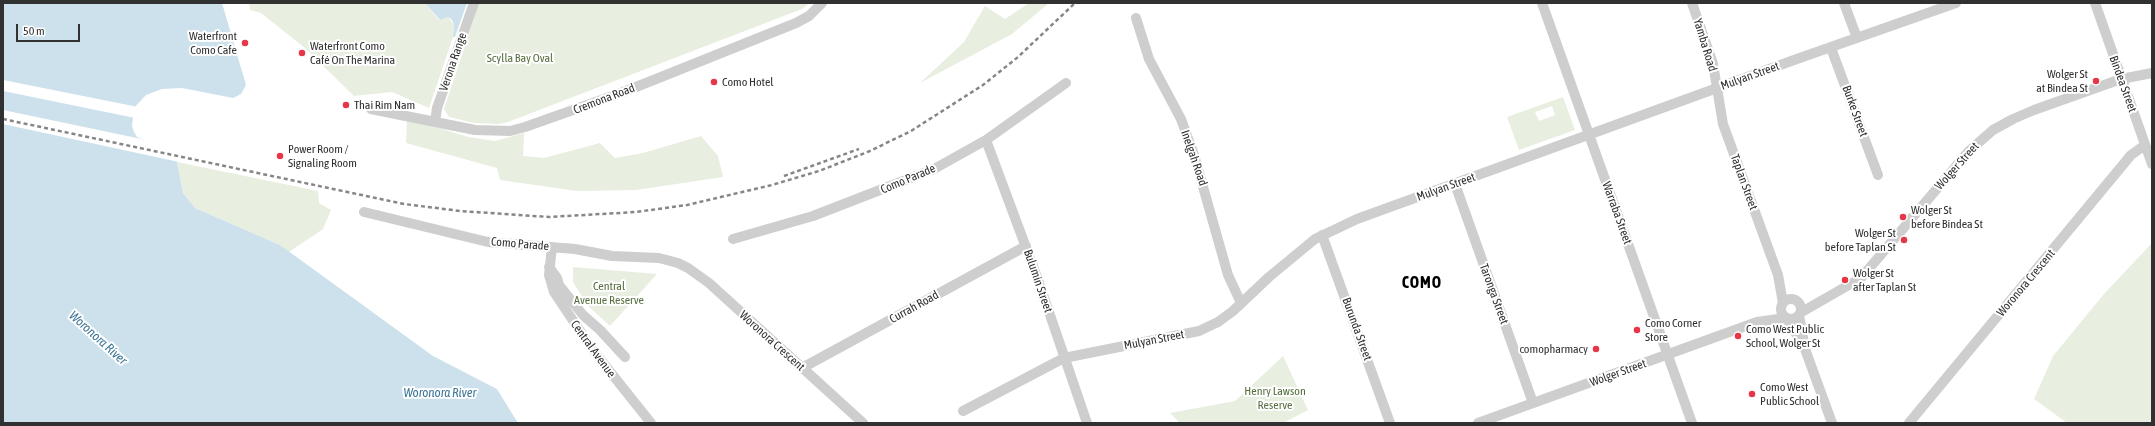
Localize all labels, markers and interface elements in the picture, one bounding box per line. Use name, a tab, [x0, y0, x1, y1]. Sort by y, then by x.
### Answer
scale bar	[18, 16, 82, 42]
street label: Yamba Road	[1690, 17, 1720, 73]
text: 50 m	[23, 24, 45, 38]
place label: Waterfront Como Cafe	[189, 29, 237, 57]
street label: Verona Range	[436, 31, 470, 93]
marker: Waterfront Como Cafe	[240, 38, 250, 48]
place label: Waterfront Como Café On The Marina	[310, 39, 395, 67]
marker: Waterfront Como Café On The Marina	[297, 48, 307, 58]
park label: Scylla Bay Oval	[487, 51, 553, 65]
street label: Bindea Street	[2106, 54, 2140, 114]
street label: Mulyan Street	[1719, 59, 1781, 93]
place label: Wolger St at Bindea St	[2036, 67, 2088, 95]
place label: Como Hotel	[722, 75, 774, 89]
marker: Wolger St at Bindea St	[2091, 76, 2101, 86]
marker: Como Hotel	[709, 77, 719, 87]
street label: Cremona Road	[571, 81, 637, 117]
street label: Burke Street	[1839, 83, 1871, 139]
place label: Thai Rim Nam	[354, 98, 415, 112]
marker: Thai Rim Nam	[341, 100, 351, 110]
street label: Inelgah Road	[1178, 128, 1210, 188]
street label: Wolger Street	[1932, 139, 1982, 193]
place label: Power Room / Signaling Room	[288, 142, 357, 170]
marker: Power Room / Signaling Room	[275, 151, 285, 161]
street label: Taplan Street	[1727, 152, 1761, 212]
street label: Como Parade	[878, 161, 938, 197]
street label: Mulyan Street	[1415, 170, 1477, 204]
street label: Warraba Street	[1599, 180, 1635, 246]
place label: Wolger St before Bindea St	[1911, 203, 1983, 231]
marker: Wolger St before Bindea St	[1898, 212, 1908, 222]
place label: Wolger St before Taplan St	[1825, 226, 1896, 254]
street label: Como Parade	[490, 234, 550, 254]
marker: Wolger St before Taplan St	[1899, 235, 1909, 245]
street label: Woronora Crescent	[1994, 247, 2058, 319]
street label: Bulumin Street	[1021, 248, 1055, 314]
street label: Taronga Street	[1476, 262, 1512, 326]
place label: Wolger St after Taplan St	[1853, 266, 1916, 294]
district label: COMO	[1402, 273, 1442, 293]
marker: Wolger St after Taplan St	[1840, 275, 1850, 285]
park label: Central Avenue Reserve	[574, 279, 644, 307]
street label: Currah Road	[887, 288, 941, 326]
street label: Burunda Street	[1339, 296, 1375, 362]
water label: Woronora River	[66, 308, 130, 368]
street label: Woronora Crescent	[736, 308, 808, 374]
place label: Como Corner Store	[1645, 316, 1701, 344]
street label: Central Avenue	[567, 318, 619, 380]
place label: Como West Public School, Wolger St	[1746, 322, 1824, 350]
marker: Como Corner Store	[1632, 325, 1642, 335]
street label: Mulyan Street	[1123, 327, 1185, 353]
marker: Como West Public School, Wolger St	[1733, 331, 1743, 341]
place label: comopharmacy	[1519, 342, 1588, 356]
marker: comopharmacy	[1591, 344, 1601, 354]
street label: Wolger Street	[1588, 356, 1648, 390]
place label: Como West Public School	[1760, 380, 1819, 408]
park label: Henry Lawson Reserve	[1244, 384, 1306, 412]
water label: Woronora River	[404, 385, 476, 401]
marker: Como West Public School	[1747, 389, 1757, 399]

